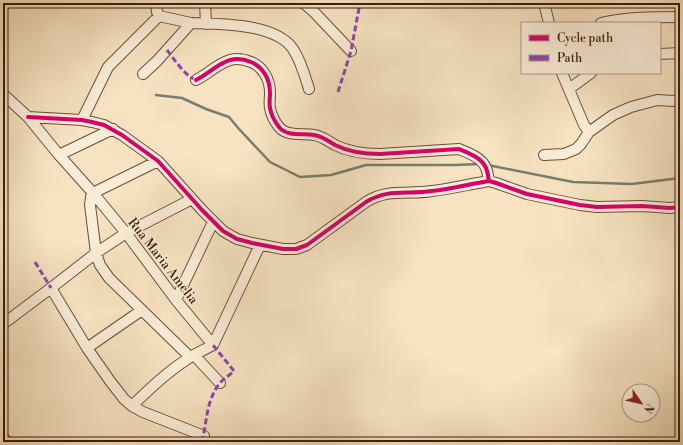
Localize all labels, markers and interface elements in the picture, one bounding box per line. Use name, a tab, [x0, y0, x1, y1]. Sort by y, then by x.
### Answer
legend	[521, 22, 661, 74]
text: Cycle path	[557, 31, 613, 46]
text: Path	[557, 51, 582, 66]
street label: Rua Maria Amelia	[124, 215, 202, 308]
north arrow	[621, 383, 661, 423]
text: N	[640, 401, 657, 416]

